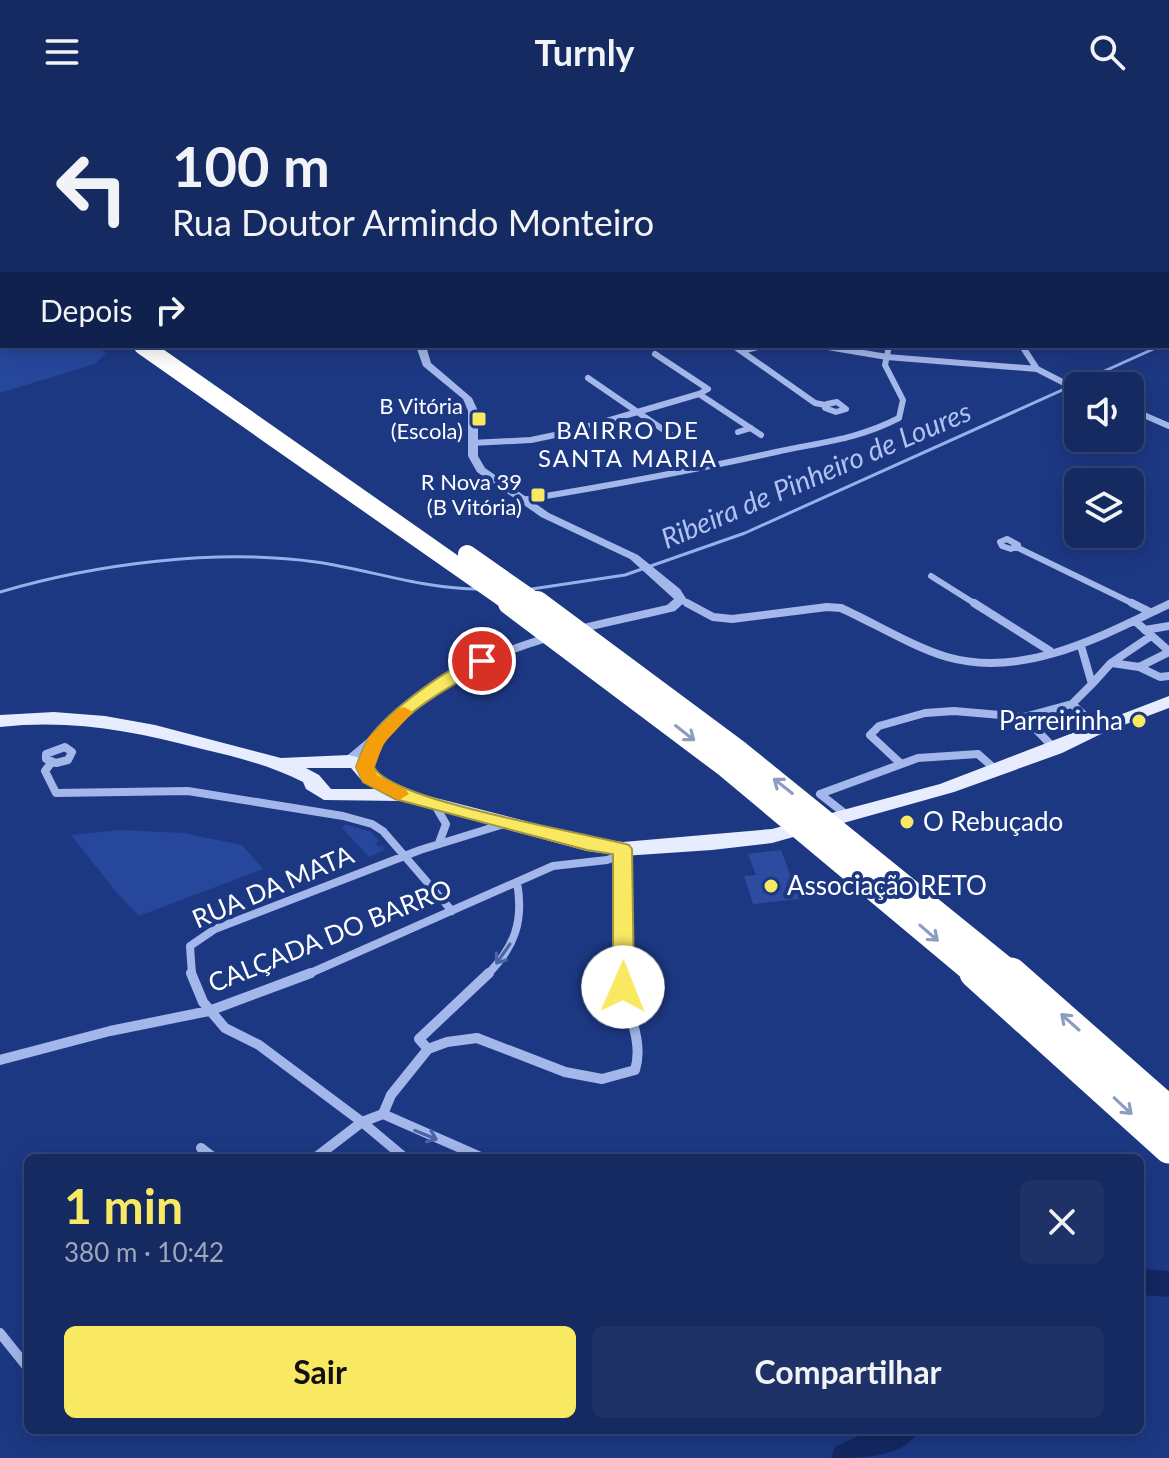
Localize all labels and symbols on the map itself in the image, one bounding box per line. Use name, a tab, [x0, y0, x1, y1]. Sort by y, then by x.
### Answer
place label: B Vitória (Escola)	[379, 392, 463, 444]
water label: Ribeira de Pinheiro de Loures	[656, 393, 976, 555]
marker: B Vitória (Escola)	[470, 410, 488, 428]
district label: BAIRRO DE SANTA MARIA	[538, 415, 718, 472]
place label: R Nova 39 (B Vitória)	[421, 468, 522, 520]
marker: R Nova 39 (B Vitória)	[529, 486, 547, 504]
pin	[448, 627, 516, 695]
place label: Parreirinha	[999, 704, 1123, 736]
marker: Parreirinha	[1130, 712, 1148, 730]
one-way arrow	[674, 725, 695, 742]
one-way arrow	[772, 778, 794, 795]
place label: O Rebuçado	[923, 805, 1063, 837]
marker: O Rebuçado	[898, 813, 916, 831]
street label: RUA DA MATA	[187, 838, 358, 934]
place label: Associação RETO	[787, 869, 987, 901]
street label: CALÇADA DO BARRO	[203, 872, 456, 999]
marker: Associação RETO	[762, 877, 780, 895]
one-way arrow	[919, 924, 939, 942]
one-way arrow	[495, 943, 511, 965]
position arrow	[581, 945, 665, 1029]
one-way arrow	[1060, 1014, 1080, 1032]
one-way arrow	[1113, 1097, 1133, 1115]
one-way arrow	[413, 1128, 438, 1143]

